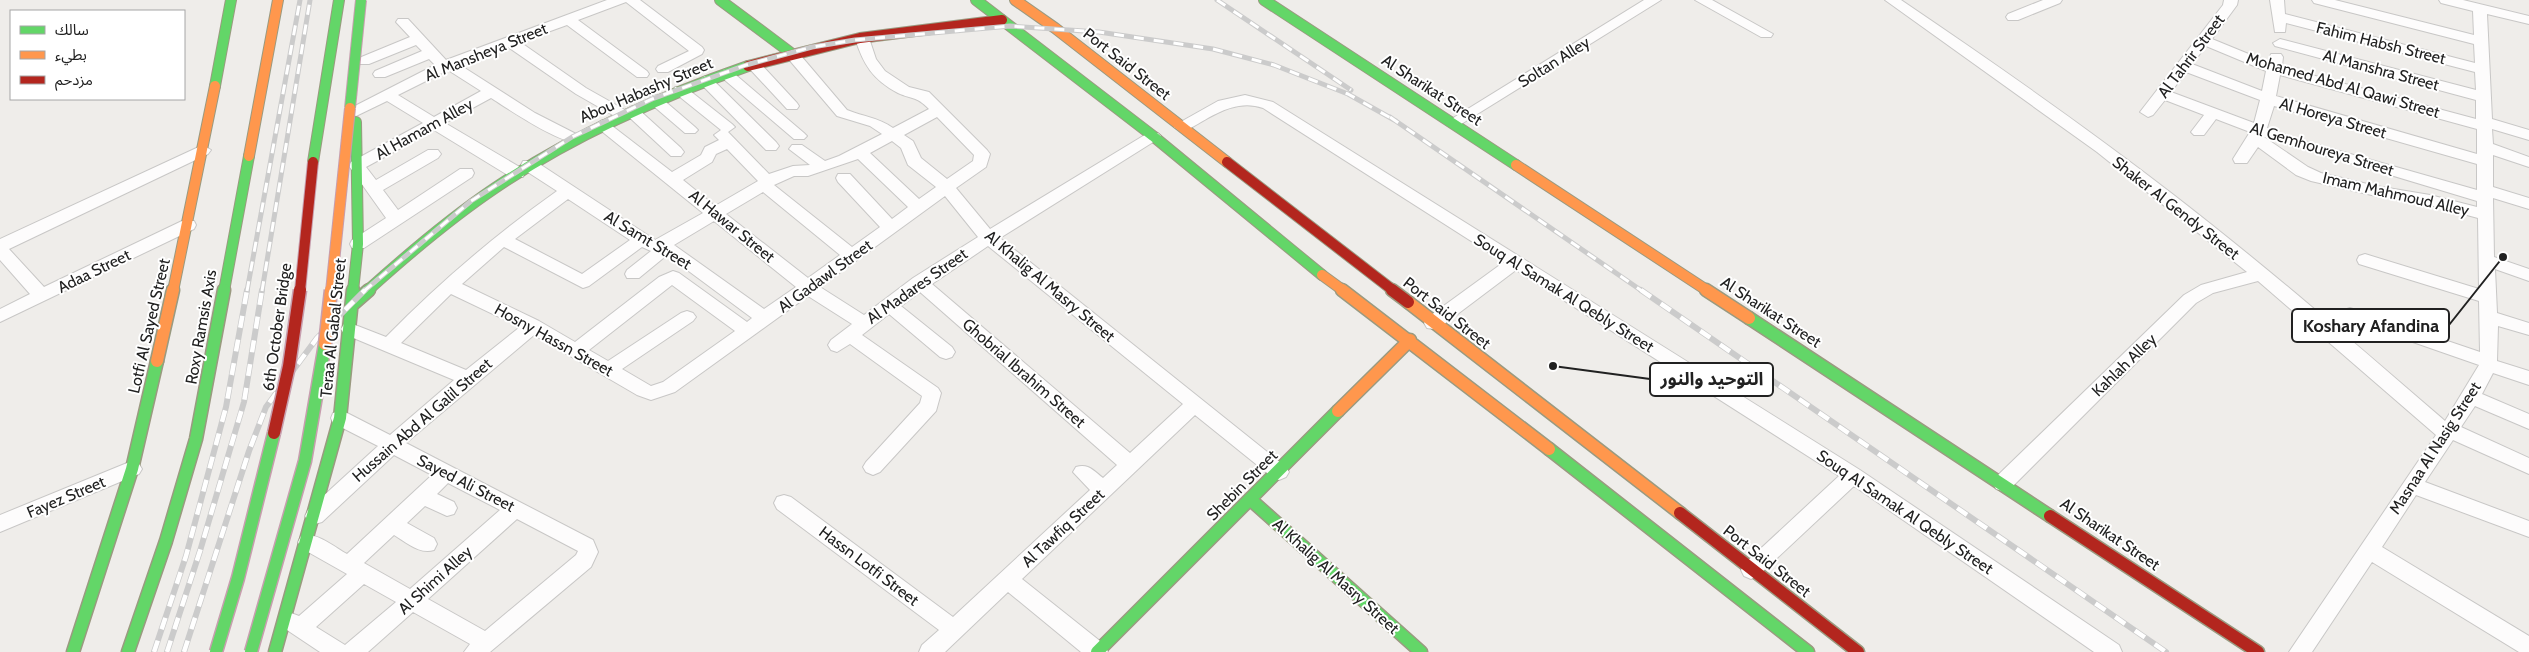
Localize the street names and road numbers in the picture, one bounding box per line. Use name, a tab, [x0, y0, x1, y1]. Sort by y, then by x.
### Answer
street label: Al Tahrir Street	[2154, 10, 2229, 101]
street label: Fahim Habsh Street	[2314, 18, 2448, 68]
street label: Al Mansheya Street	[422, 19, 551, 85]
street label: Port Said Street	[1079, 24, 1175, 104]
street label: Soltan Alley	[1515, 33, 1593, 91]
street label: Al Manshra Street	[2321, 45, 2442, 95]
street label: Mohamed Abd Al Qawi Street	[2244, 48, 2442, 122]
street label: Al Sharikat Street	[1378, 50, 1486, 130]
street label: Abou Habashy Street	[577, 53, 716, 127]
street label: Al Hamam Alley	[372, 94, 476, 164]
street label: Al Horeya Street	[2277, 94, 2389, 143]
street label: Al Gemhoureya Street	[2248, 118, 2397, 180]
street label: Shaker Al Gendy Street	[2109, 153, 2244, 264]
street label: Imam Mahmoud Alley	[2321, 168, 2471, 220]
street label: Al Hawar Street	[685, 186, 779, 267]
street label: Al Samt Street	[601, 207, 695, 274]
street label: Al Khalig Al Masry Street	[981, 226, 1119, 346]
street label: Souq Al Samak Al Qebly Street	[1471, 230, 1658, 357]
street label: Al Gadawl Street	[774, 235, 876, 317]
street label: Al Madares Street	[863, 244, 972, 328]
street label: Adaa Street	[54, 245, 134, 297]
street label: Lotfi Al Sayed Street	[124, 256, 174, 395]
street label: Teraa Al Gabal Street	[316, 257, 350, 399]
street label: 6th October Bridge	[259, 262, 295, 392]
street label: Roxy Ramsis Axis	[182, 268, 220, 386]
street label: Al Sharikat Street	[1717, 272, 1825, 352]
street label: Port Said Street	[1399, 273, 1495, 353]
street label: Hosny Hassn Street	[491, 300, 617, 381]
street label: Ghobrial Ibrahim Street	[959, 314, 1090, 432]
street label: Kahlah Alley	[2088, 329, 2160, 401]
street label: Hussain Abd Al Galil Street	[348, 354, 496, 486]
street label: Masnaa Al Nasig Street	[2385, 378, 2485, 518]
street label: Shebin Street	[1203, 445, 1282, 524]
street label: Souq Al Samak Al Qebly Street	[1813, 446, 1997, 579]
street label: Sayed Ali Street	[414, 450, 518, 516]
street label: Fayez Street	[24, 472, 109, 522]
street label: Al Tawfiq Street	[1018, 484, 1109, 571]
street label: Al Sharikat Street	[2057, 494, 2164, 575]
street label: Al Khalig Al Masry Street	[1269, 514, 1404, 638]
street label: Port Said Street	[1719, 521, 1815, 601]
street label: Hassn Lotfi Street	[815, 522, 923, 610]
street label: Al Shimi Alley	[394, 542, 476, 618]

